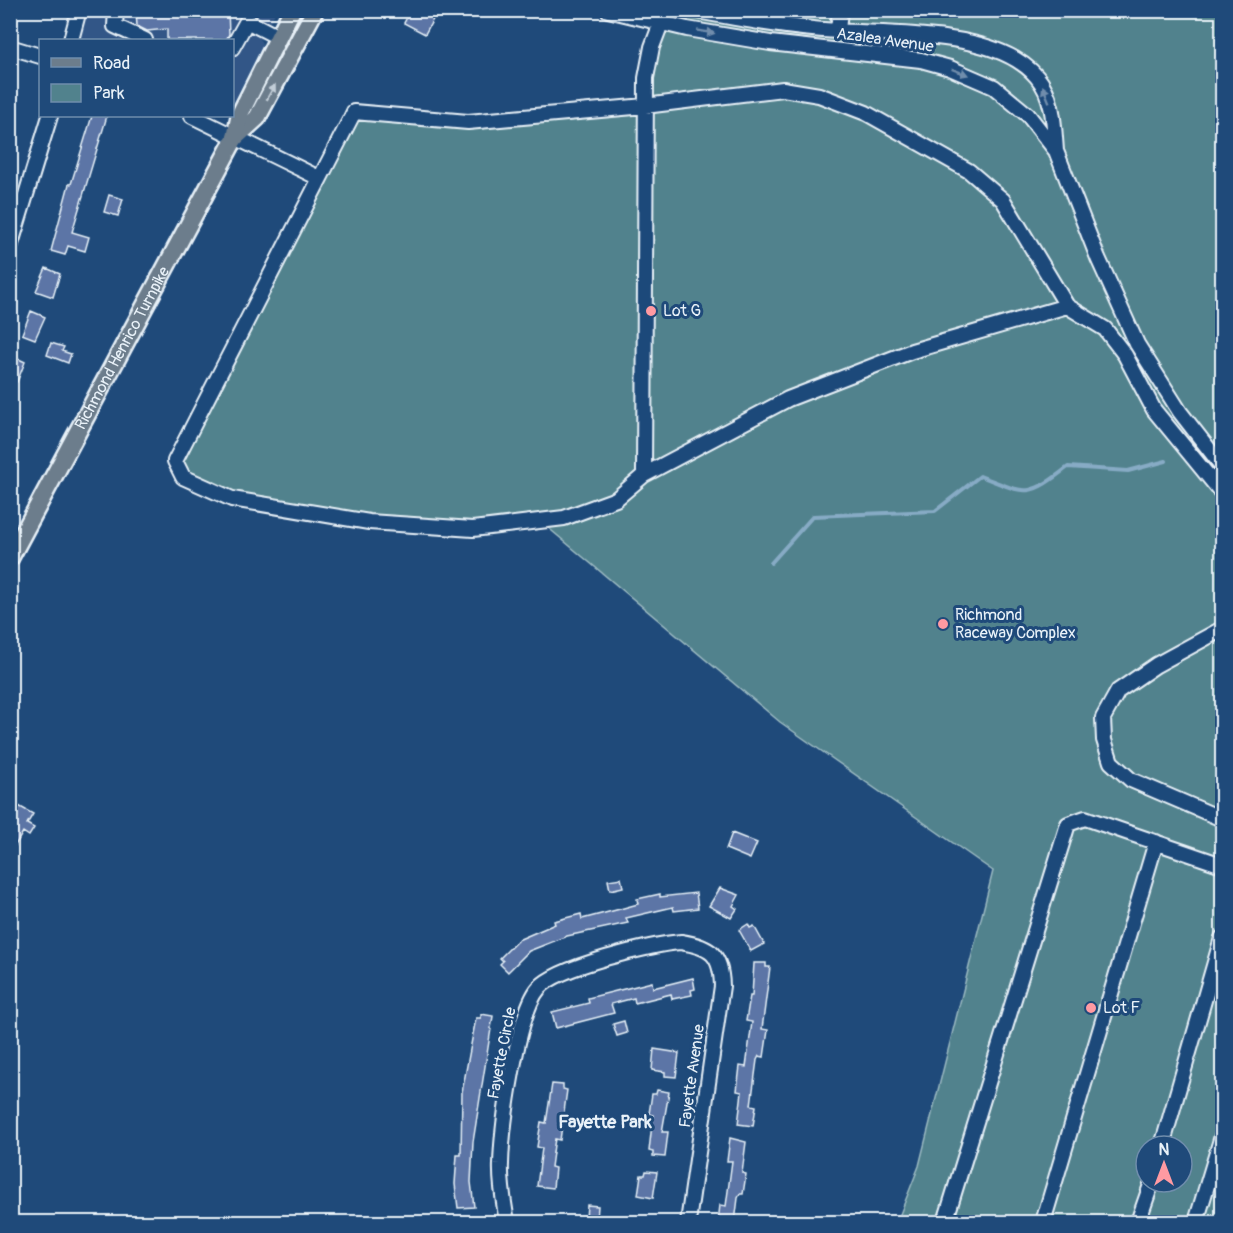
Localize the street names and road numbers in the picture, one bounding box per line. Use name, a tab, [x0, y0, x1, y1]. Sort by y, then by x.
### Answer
street label: Azalea Avenue	[835, 23, 935, 57]
street label: Richmond Henrico Turnpike	[71, 263, 174, 433]
street label: Fayette Circle	[483, 1005, 521, 1101]
street label: Fayette Avenue	[675, 1023, 709, 1129]

